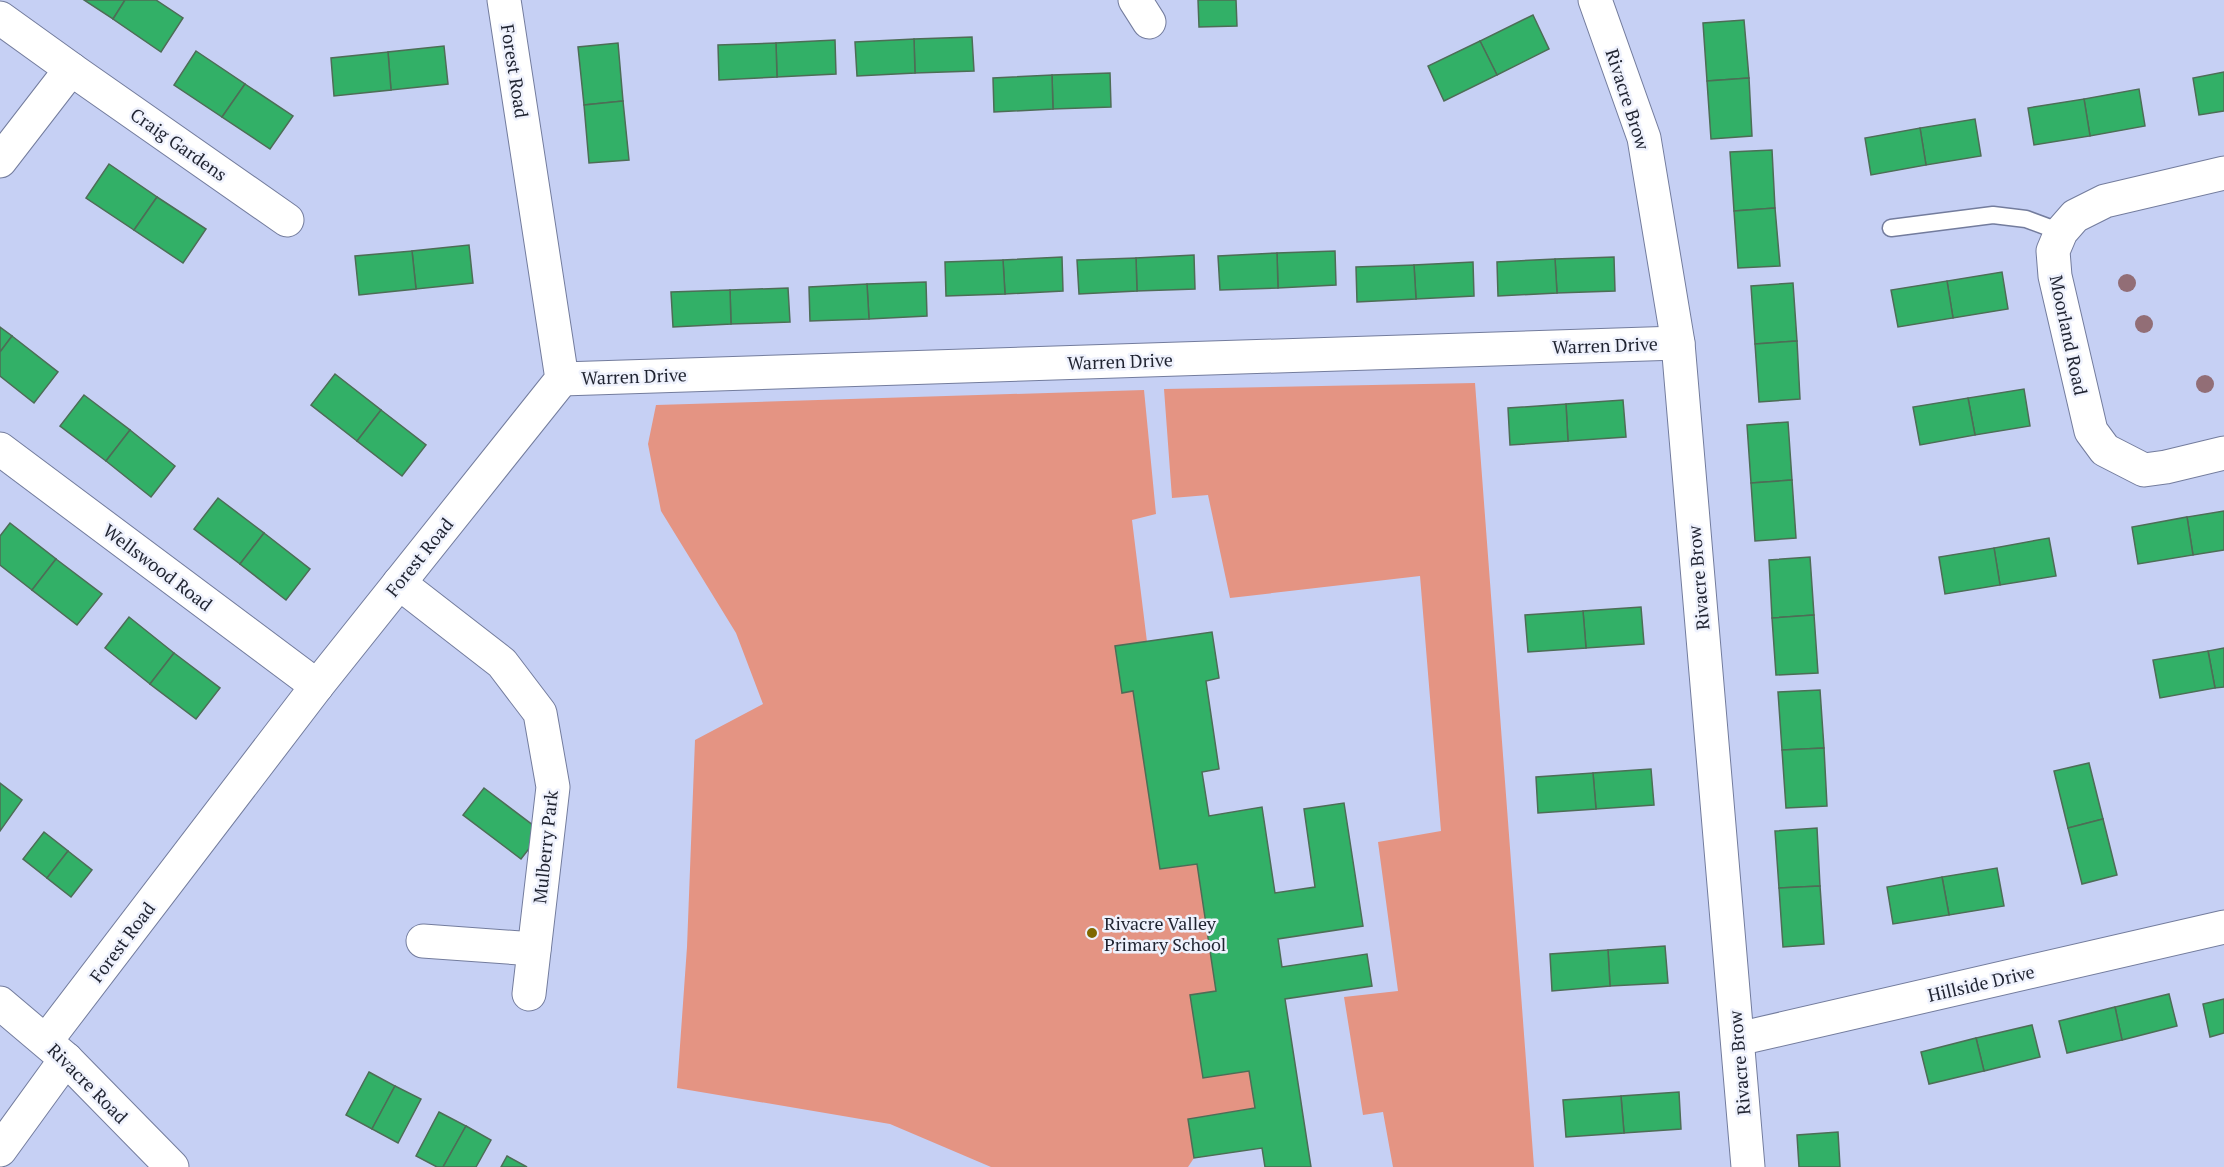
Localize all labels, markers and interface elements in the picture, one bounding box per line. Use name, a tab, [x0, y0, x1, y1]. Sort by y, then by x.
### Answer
street label: Forest Road	[496, 22, 534, 120]
street label: Rivacre Brow	[1600, 46, 1656, 153]
street label: Craig Gardens	[126, 102, 232, 186]
street label: Moorland Road	[2045, 273, 2093, 397]
street label: Warren Drive	[1552, 331, 1658, 359]
street label: Warren Drive	[1067, 347, 1173, 375]
street label: Warren Drive	[581, 362, 687, 390]
street label: Forest Road	[380, 513, 458, 601]
street label: Wellswood Road	[99, 518, 217, 616]
street label: Rivacre Brow	[1681, 524, 1715, 631]
street label: Mulberry Park	[527, 788, 563, 905]
street label: Forest Road	[84, 897, 160, 987]
place label: Rivacre Valley Primary School	[1104, 911, 1226, 956]
marker: Rivacre Valley Primary School	[1085, 926, 1099, 940]
street label: Hillside Drive	[1925, 959, 2037, 1007]
street label: Rivacre Brow	[1722, 1009, 1756, 1116]
street label: Rivacre Road	[43, 1038, 133, 1128]

